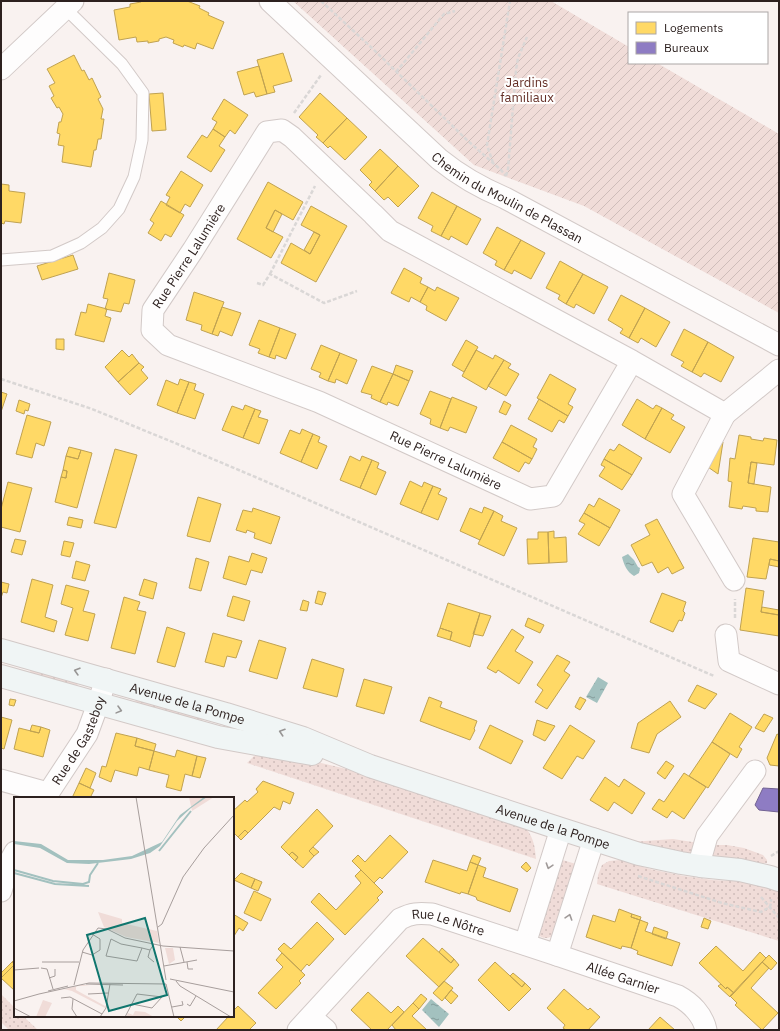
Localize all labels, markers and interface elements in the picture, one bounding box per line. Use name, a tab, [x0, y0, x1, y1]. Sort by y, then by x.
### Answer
legend	[628, 12, 768, 64]
text: Logements	[664, 20, 724, 35]
text: Bureaux	[664, 40, 709, 55]
park label: Jardins familiaux	[500, 74, 554, 106]
street label: Chemin du Moulin de Plassan	[428, 148, 586, 247]
street label: Rue Pierre Lalumière	[148, 200, 229, 312]
street label: Rue Pierre Lalumière	[387, 427, 505, 494]
one-way arrow	[73, 667, 80, 676]
street label: Avenue de la Pompe	[128, 679, 247, 728]
street label: Rue de Gasteboy	[48, 694, 109, 788]
one-way arrow	[116, 705, 123, 713]
one-way arrow	[278, 728, 285, 736]
inset map	[14, 797, 234, 1017]
street label: Avenue de la Pompe	[494, 800, 612, 853]
one-way arrow	[546, 862, 554, 869]
street label: Rue Le Nôtre	[411, 905, 487, 940]
one-way arrow	[564, 914, 572, 921]
street label: Allée Garnier	[584, 958, 662, 998]

